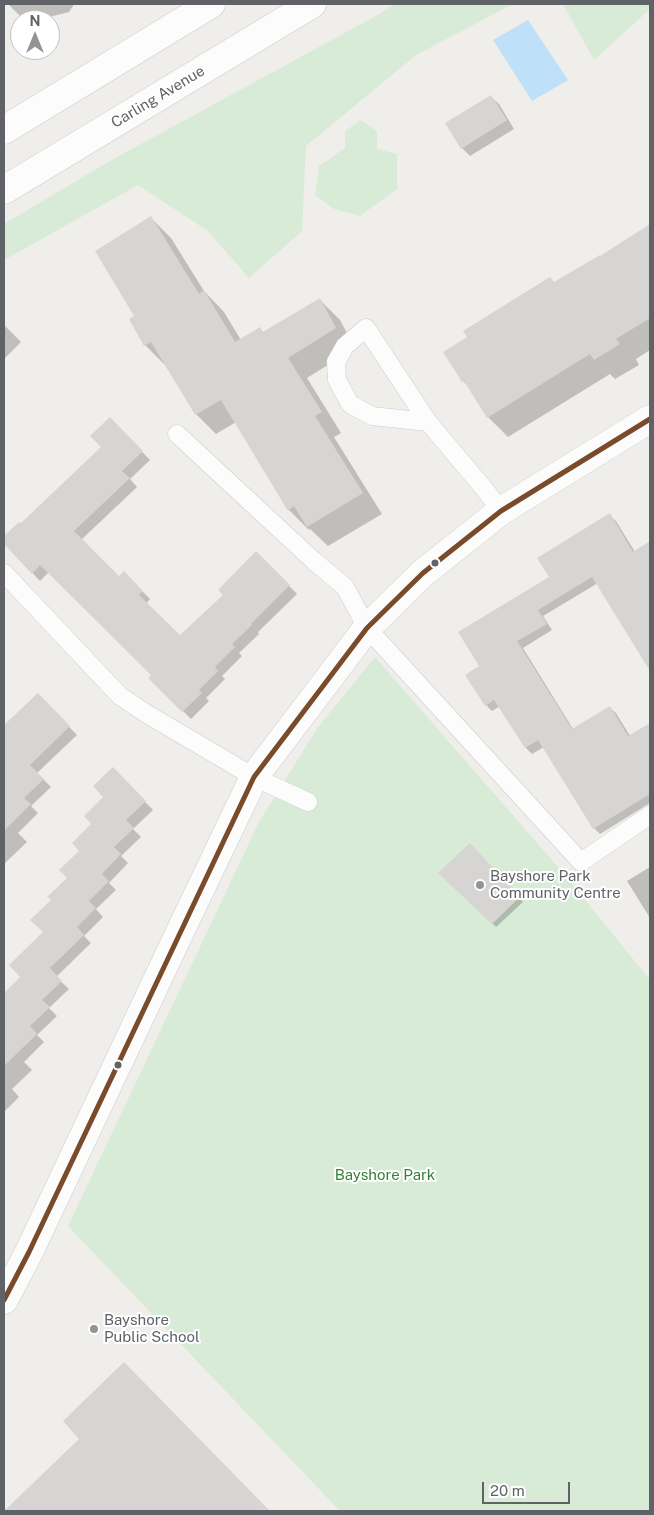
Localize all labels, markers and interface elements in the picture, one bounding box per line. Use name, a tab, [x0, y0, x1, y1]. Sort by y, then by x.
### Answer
north arrow	[10, 10, 60, 60]
text: N	[30, 13, 40, 29]
street label: Carling Avenue	[108, 62, 208, 132]
unlabelled marker	[430, 558, 440, 568]
place label: Bayshore Park Community Centre	[490, 867, 621, 902]
marker: Bayshore Park Community Centre	[474, 879, 486, 891]
unlabelled marker	[113, 1060, 123, 1070]
park label: Bayshore Park	[335, 1166, 435, 1184]
place label: Bayshore Public School	[104, 1311, 199, 1346]
marker: Bayshore Public School	[88, 1323, 100, 1335]
scale bar	[484, 1472, 572, 1504]
text: 20 m	[490, 1482, 525, 1499]

